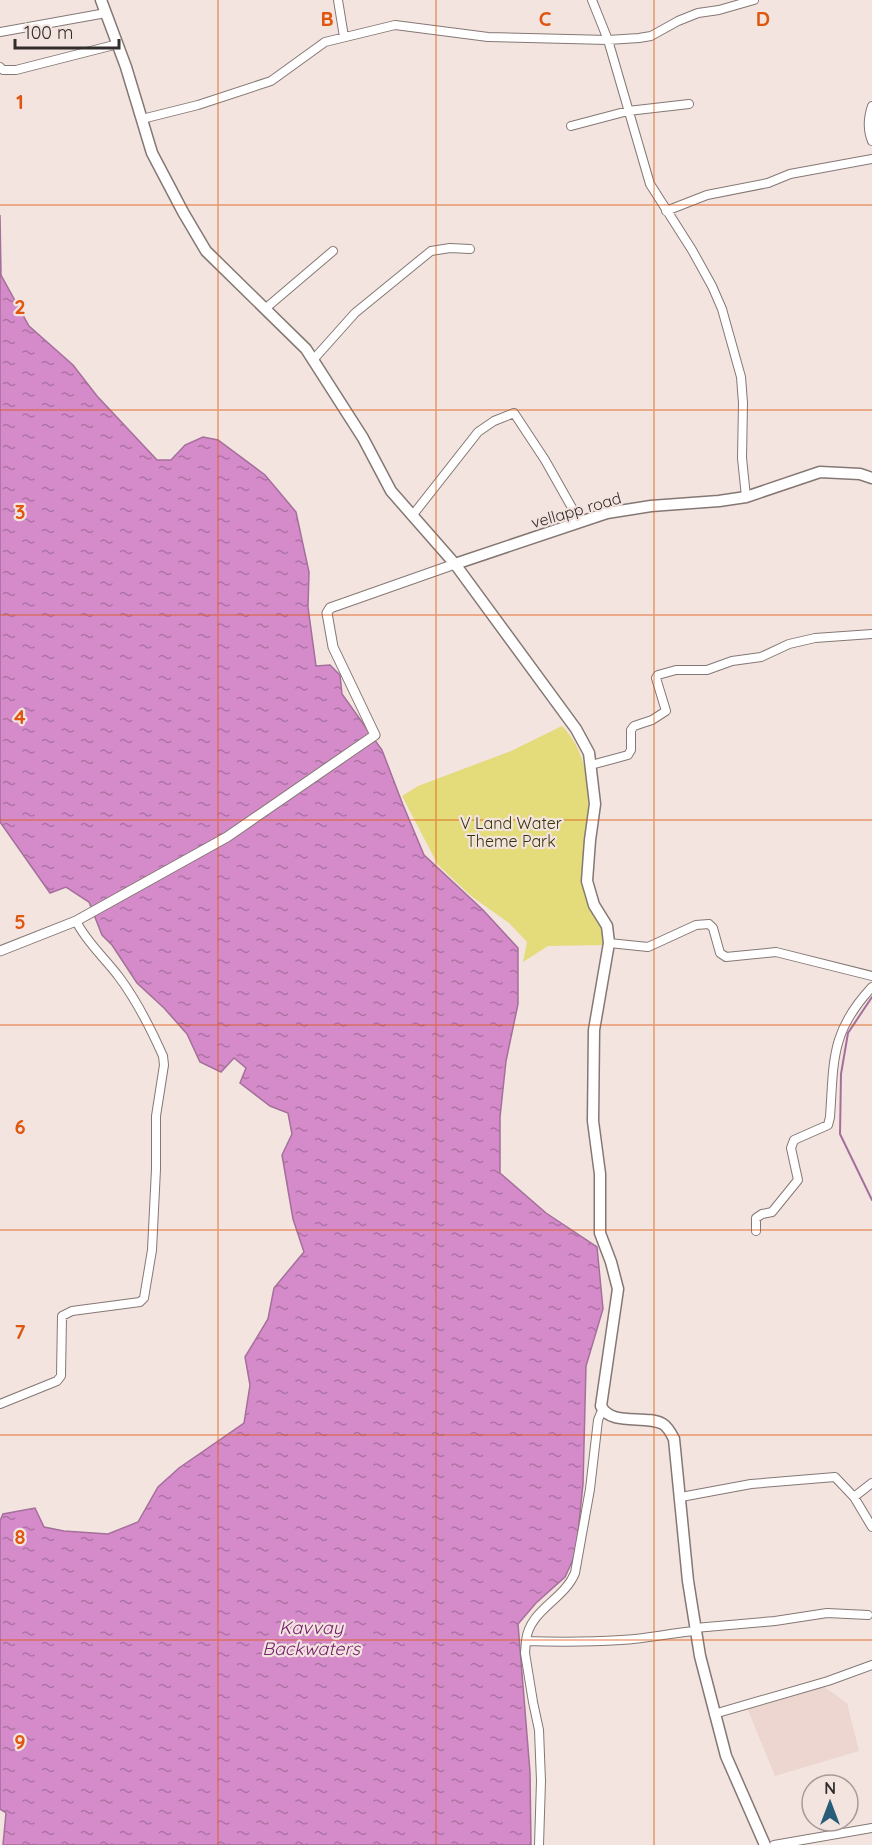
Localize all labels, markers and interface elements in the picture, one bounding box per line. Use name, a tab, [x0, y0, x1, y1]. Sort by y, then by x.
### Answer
text: B	[320, 6, 334, 31]
text: C	[539, 6, 552, 31]
text: D	[756, 6, 770, 31]
scale bar	[15, 12, 118, 50]
text: 100 m	[24, 21, 73, 44]
text: 1	[16, 89, 24, 114]
text: 2	[14, 294, 26, 319]
street label: vellapp road	[528, 488, 624, 532]
text: 3	[15, 499, 25, 524]
text: 4	[14, 704, 26, 729]
park label: V Land Water Theme Park	[460, 813, 562, 851]
text: 5	[14, 909, 26, 934]
text: 6	[14, 1114, 26, 1139]
text: 7	[15, 1319, 26, 1344]
text: 8	[15, 1524, 26, 1549]
water label: Kavvay Backwaters	[262, 1616, 361, 1660]
text: 9	[14, 1729, 26, 1754]
north arrow	[800, 1773, 860, 1833]
text: N	[824, 1778, 836, 1798]

